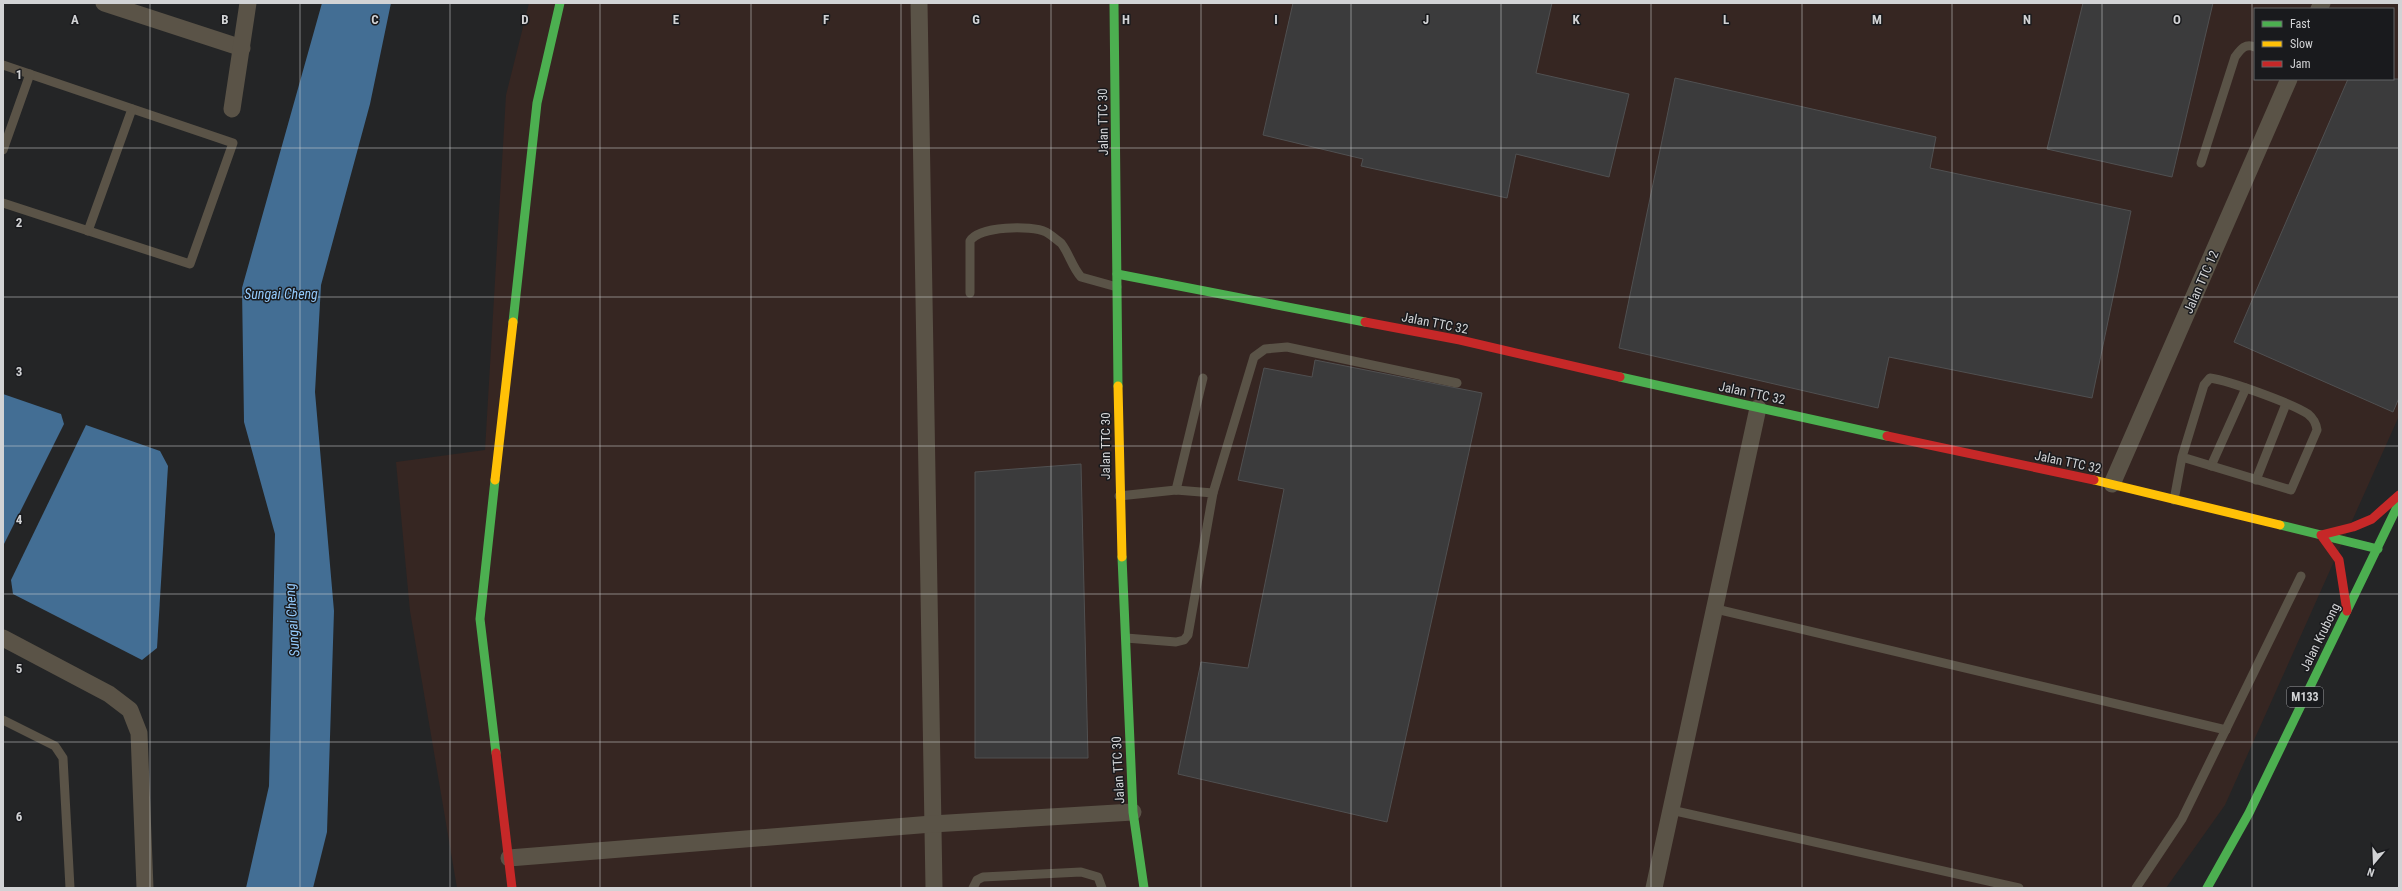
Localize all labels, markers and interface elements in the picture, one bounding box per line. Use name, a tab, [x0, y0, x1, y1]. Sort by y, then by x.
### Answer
legend	[2254, 8, 2394, 80]
text: A	[71, 12, 79, 27]
text: B	[221, 12, 229, 27]
text: C	[371, 12, 379, 27]
text: D	[521, 12, 529, 27]
text: E	[673, 12, 680, 27]
text: F	[823, 12, 829, 27]
text: G	[972, 12, 980, 27]
text: H	[1122, 12, 1130, 27]
text: I	[1274, 12, 1278, 27]
text: J	[1423, 12, 1429, 27]
text: K	[1572, 12, 1580, 27]
text: L	[1723, 12, 1729, 27]
text: M	[1872, 12, 1882, 27]
text: N	[2023, 12, 2031, 27]
text: O	[2173, 12, 2181, 27]
text: Fast	[2290, 17, 2311, 31]
text: Slow	[2290, 37, 2313, 51]
text: Jam	[2290, 57, 2311, 71]
text: 1	[16, 67, 22, 82]
street label: Jalan TTC 30	[1095, 88, 1111, 156]
text: 2	[16, 215, 23, 230]
street label: Jalan TTC 12	[2180, 248, 2222, 316]
water label: Sungai Cheng	[244, 286, 318, 302]
street label: Jalan TTC 32	[1400, 309, 1470, 337]
text: 3	[16, 364, 22, 379]
street label: Jalan TTC 32	[1717, 379, 1787, 407]
street label: Jalan TTC 30	[1098, 412, 1113, 480]
street label: Jalan TTC 32	[2033, 448, 2103, 476]
text: 4	[16, 512, 23, 527]
water label: Sungai Cheng	[281, 582, 303, 657]
street label: Jalan Krubong	[2297, 600, 2343, 674]
text: 5	[16, 661, 23, 676]
road number: M133	[2287, 687, 2323, 707]
street label: Jalan TTC 30	[1109, 736, 1127, 804]
text: 6	[16, 809, 23, 824]
north arrow	[2354, 843, 2394, 883]
text: N	[2365, 865, 2376, 879]

